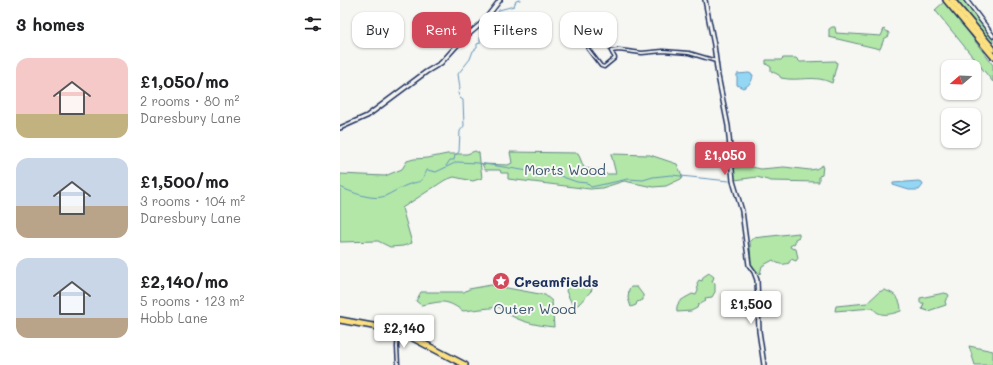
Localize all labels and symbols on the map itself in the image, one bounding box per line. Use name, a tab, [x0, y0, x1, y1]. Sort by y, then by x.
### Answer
north arrow	[941, 60, 981, 100]
pin: £1,050	[692, 142, 758, 176]
park label: Morts Wood	[524, 160, 606, 179]
place icon: Creamfields	[491, 271, 511, 291]
place label: Creamfields	[514, 272, 599, 291]
pin: £1,500	[718, 291, 784, 325]
park label: Outer Wood	[494, 299, 577, 318]
pin: £2,140	[371, 315, 437, 349]

